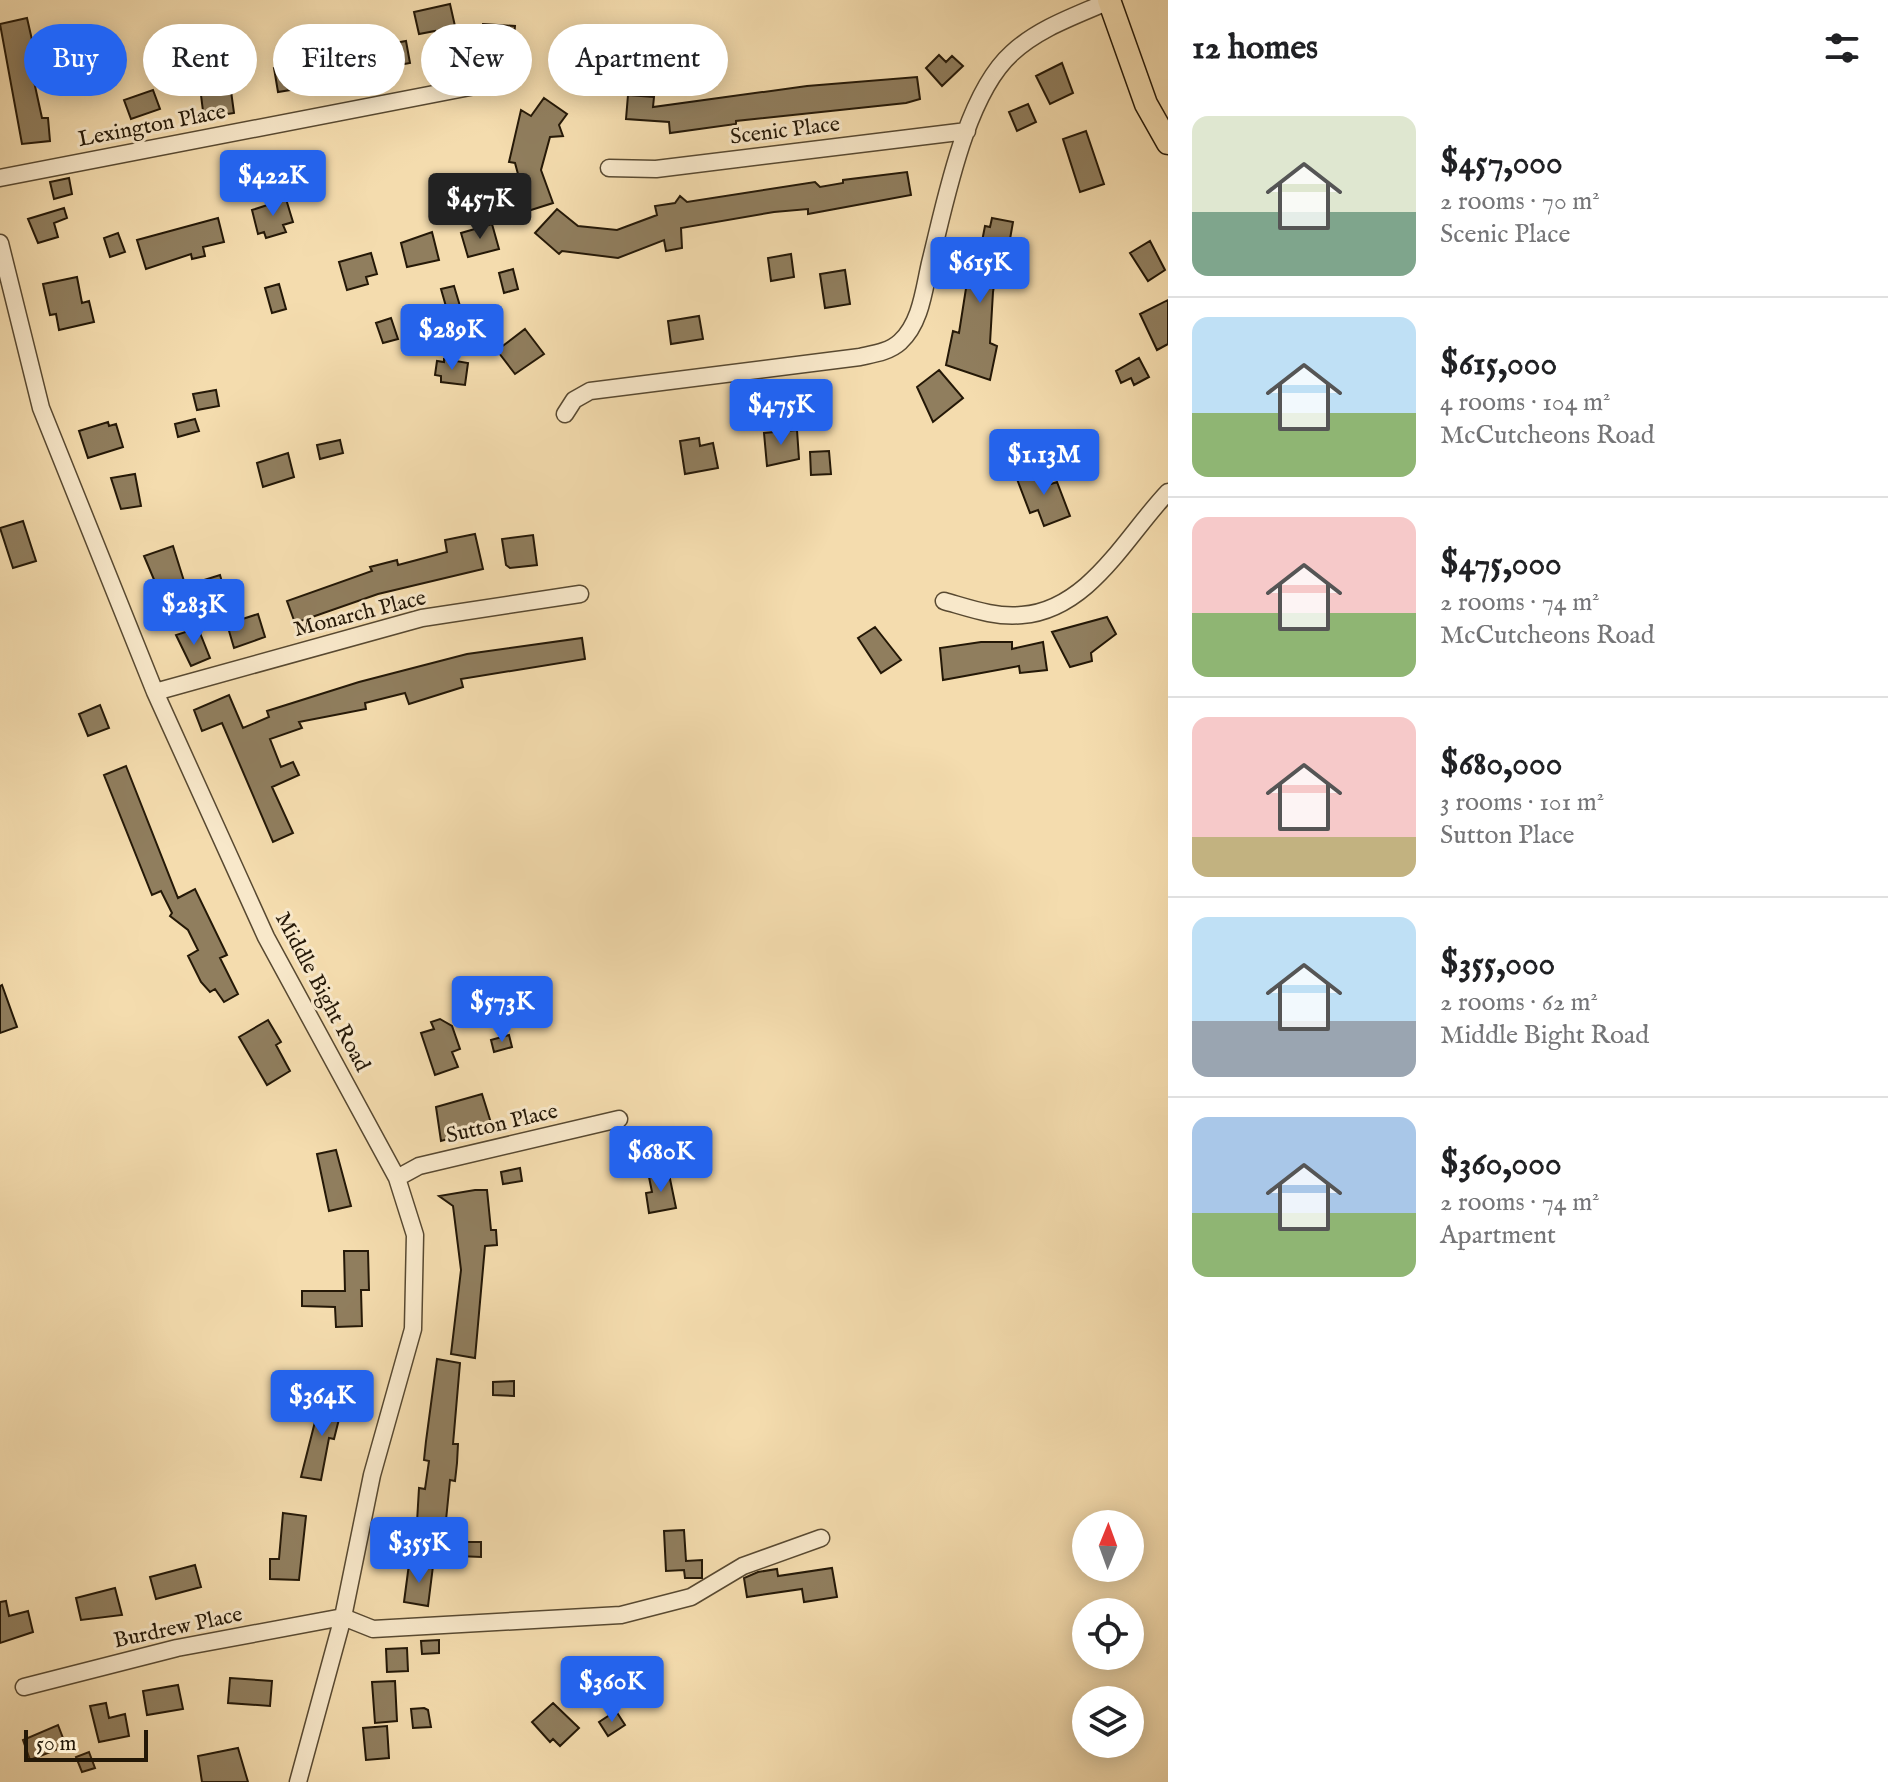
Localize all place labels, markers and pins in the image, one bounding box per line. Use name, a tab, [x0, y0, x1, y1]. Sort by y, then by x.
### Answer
pin: $422K	[217, 150, 329, 218]
pin: $457K	[424, 173, 536, 241]
pin: $615K	[924, 237, 1036, 305]
pin: $289K	[396, 304, 508, 372]
pin: $475K	[725, 379, 837, 447]
pin: $1.13M	[979, 429, 1109, 497]
pin: $283K	[138, 579, 250, 647]
pin: $573K	[446, 976, 558, 1044]
pin: $680K	[605, 1126, 717, 1194]
pin: $364K	[266, 1370, 378, 1438]
pin: $355K	[363, 1517, 475, 1585]
pin: $360K	[556, 1656, 668, 1724]

